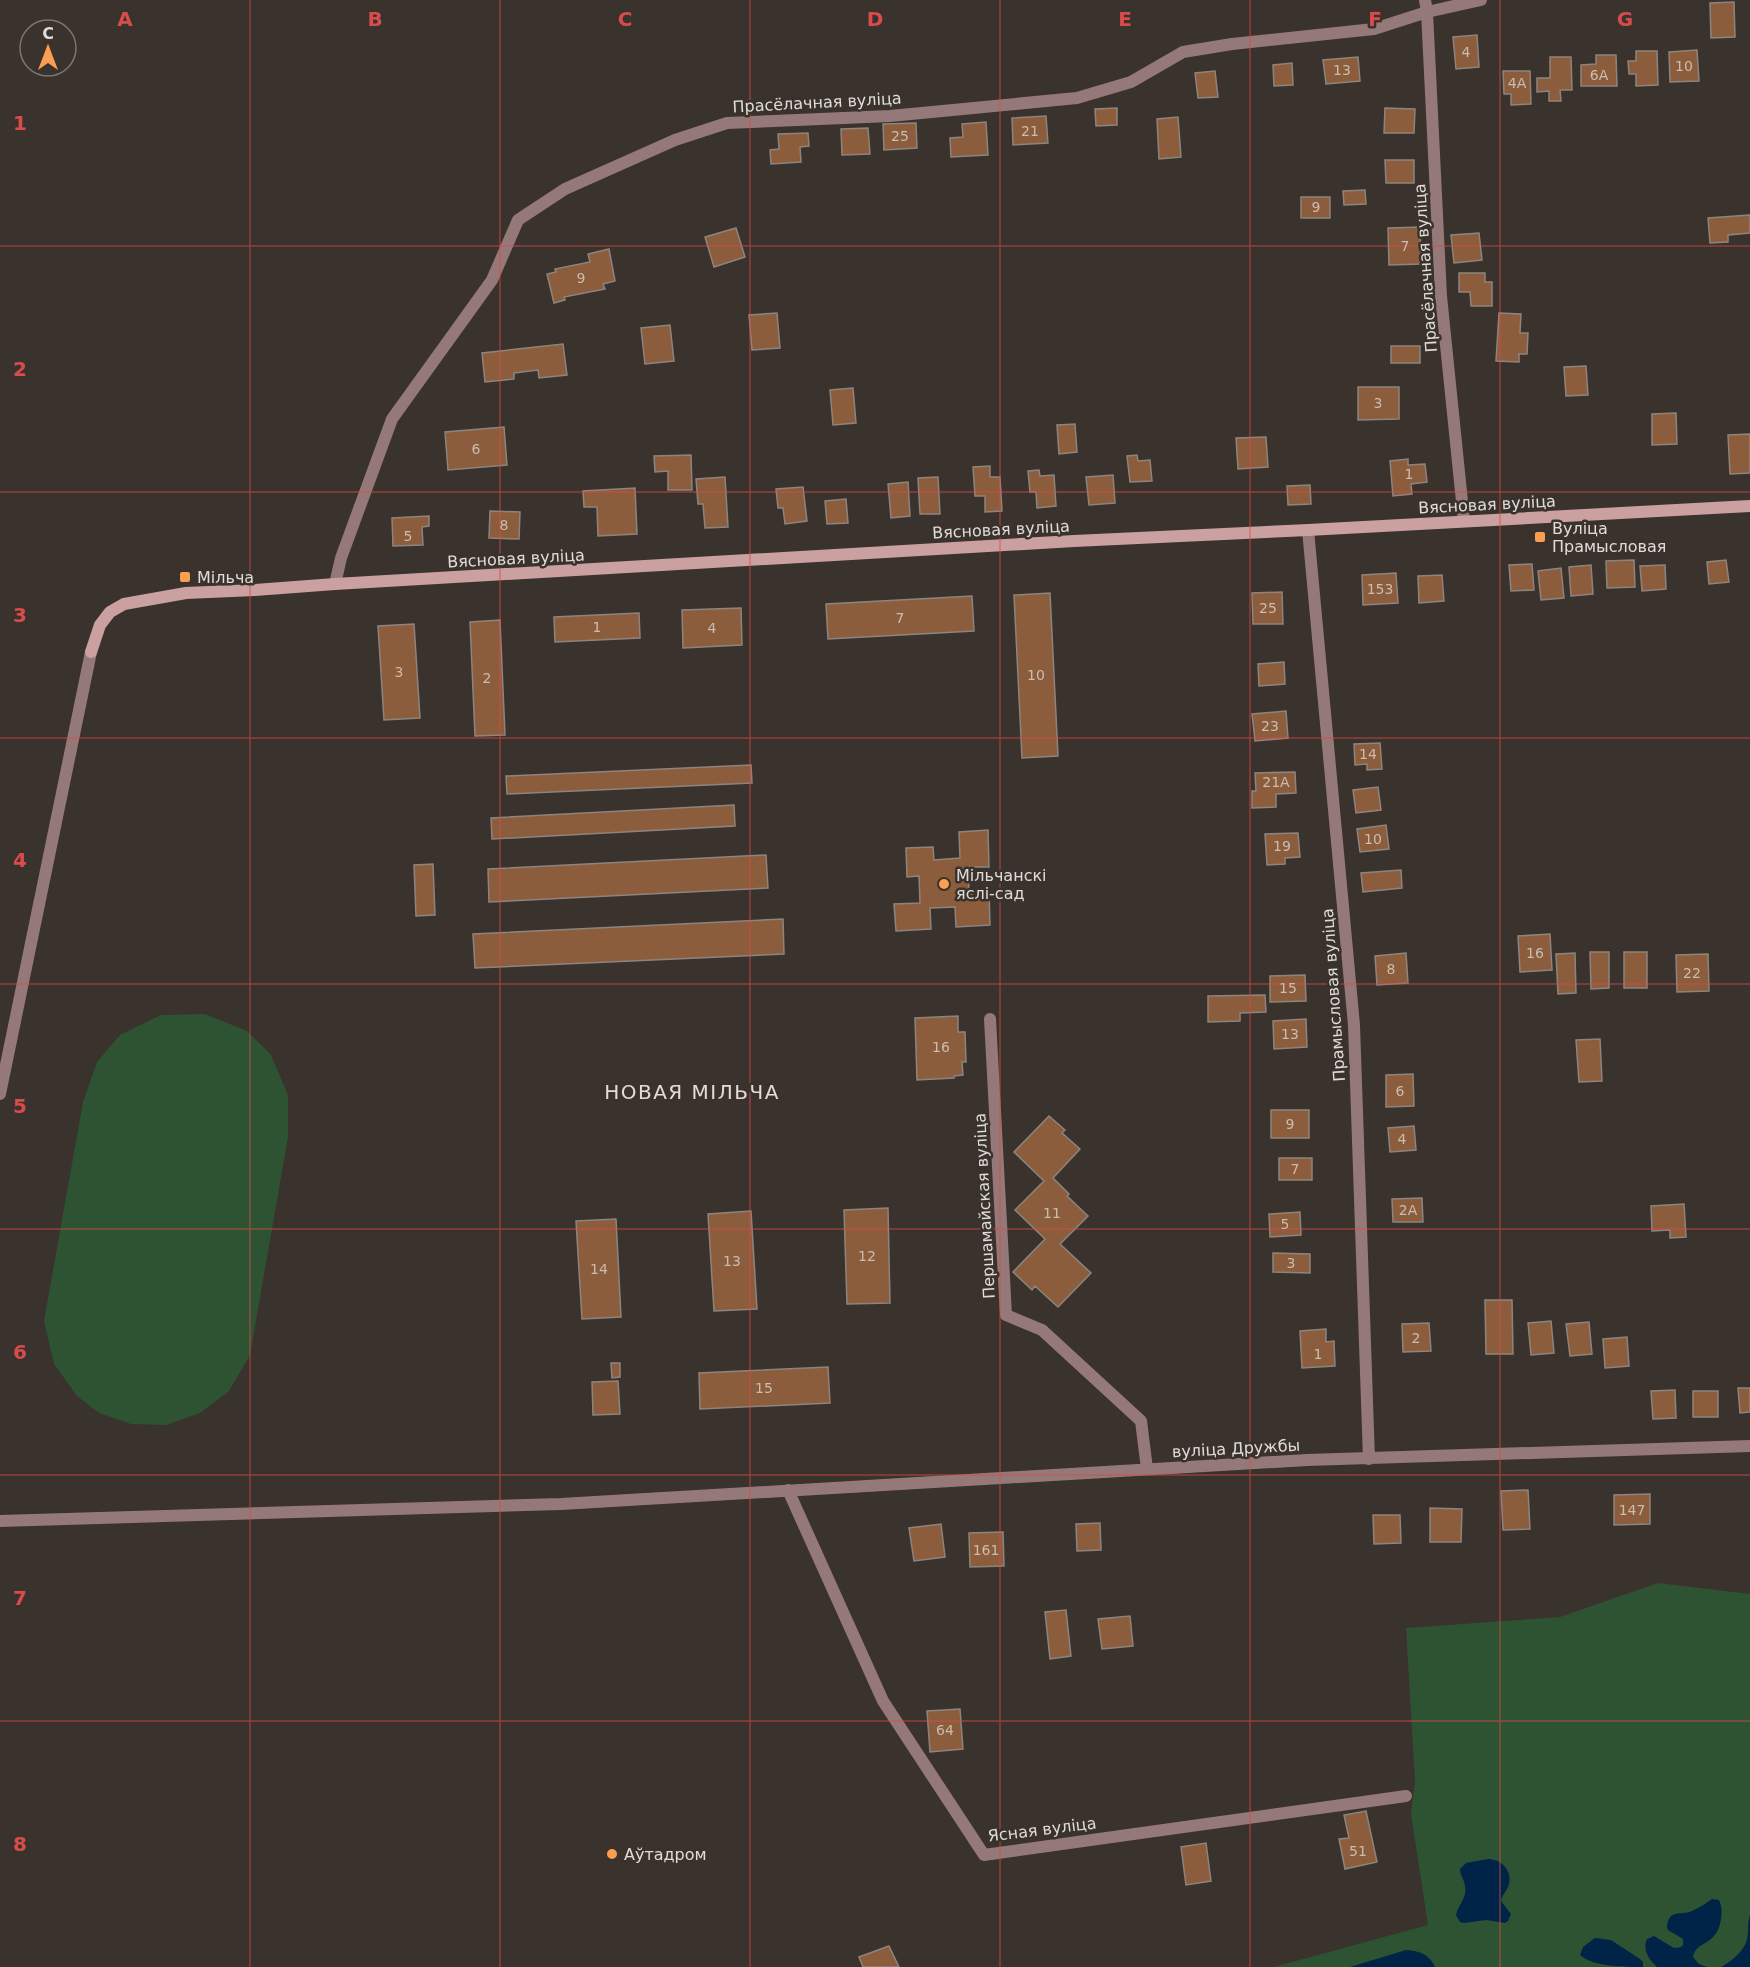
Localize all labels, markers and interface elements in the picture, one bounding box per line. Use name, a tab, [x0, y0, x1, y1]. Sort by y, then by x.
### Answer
text: A	[117, 7, 133, 31]
text: B	[367, 7, 383, 31]
text: C	[618, 7, 632, 31]
text: D	[867, 7, 883, 31]
text: E	[1118, 7, 1132, 31]
text: F	[1368, 7, 1382, 31]
text: G	[1617, 7, 1633, 31]
north arrow	[18, 18, 78, 78]
text: С	[42, 24, 54, 43]
house number: 4	[1462, 44, 1471, 60]
house number: 10	[1675, 58, 1693, 74]
house number: 13	[1333, 62, 1351, 78]
house number: 6А	[1590, 67, 1609, 83]
house number: 4А	[1508, 75, 1527, 91]
street label: Прасёлачная вуліца	[732, 89, 902, 116]
text: 1	[13, 111, 27, 135]
house number: 21	[1021, 123, 1039, 139]
house number: 25	[891, 128, 909, 144]
street label: Прасёлачная вуліца	[1410, 183, 1441, 353]
house number: 9	[1312, 199, 1320, 215]
house number: 7	[1401, 238, 1409, 254]
house number: 9	[577, 270, 585, 286]
text: 2	[13, 357, 27, 381]
house number: 3	[1374, 395, 1382, 411]
house number: 6	[472, 441, 481, 457]
house number: 1	[1405, 466, 1413, 482]
street label: Вясновая вуліца	[1418, 491, 1556, 518]
street label: Вясновая вуліца	[932, 516, 1070, 543]
house number: 8	[500, 517, 508, 533]
place label: Вуліца Прамысловая	[1552, 519, 1666, 556]
house number: 5	[404, 528, 412, 544]
marker: Вуліца Прамысловая	[1533, 530, 1547, 544]
street label: Вясновая вуліца	[447, 545, 585, 572]
place label: Мільча	[197, 568, 254, 587]
marker: Мільча	[178, 570, 192, 584]
house number: 153	[1367, 581, 1393, 597]
house number: 25	[1259, 600, 1277, 616]
text: 3	[13, 603, 27, 627]
house number: 7	[896, 610, 904, 626]
house number: 1	[593, 619, 601, 635]
house number: 4	[708, 620, 717, 636]
house number: 3	[395, 664, 403, 680]
house number: 10	[1027, 667, 1045, 683]
house number: 2	[483, 670, 491, 686]
house number: 23	[1261, 718, 1279, 734]
house number: 14	[1359, 746, 1377, 762]
house number: 21А	[1262, 774, 1290, 790]
house number: 10	[1364, 831, 1382, 847]
house number: 19	[1273, 838, 1291, 854]
text: 4	[13, 848, 27, 872]
place label: Мільчанскі яслі-сад	[956, 866, 1047, 903]
marker: Мільчанскі яслі-сад	[937, 877, 951, 891]
street label: Прамысловая вуліца	[1318, 908, 1349, 1082]
house number: 16	[1526, 945, 1544, 961]
house number: 8	[1387, 961, 1395, 977]
house number: 22	[1683, 965, 1701, 981]
house number: 15	[1279, 980, 1297, 996]
house number: 13	[1281, 1026, 1299, 1042]
house number: 16	[932, 1039, 950, 1055]
district label: НОВАЯ МІЛЬЧА	[604, 1080, 780, 1104]
house number: 6	[1396, 1083, 1405, 1099]
text: 5	[13, 1094, 27, 1118]
street label: Першамайская вуліца	[970, 1113, 999, 1299]
house number: 9	[1286, 1116, 1294, 1132]
house number: 4	[1398, 1131, 1407, 1147]
house number: 7	[1291, 1161, 1299, 1177]
house number: 2А	[1399, 1202, 1418, 1218]
house number: 11	[1043, 1205, 1061, 1221]
house number: 5	[1281, 1216, 1289, 1232]
house number: 12	[858, 1248, 876, 1264]
house number: 13	[723, 1253, 741, 1269]
house number: 3	[1287, 1255, 1295, 1271]
house number: 14	[590, 1261, 608, 1277]
house number: 2	[1412, 1330, 1420, 1346]
text: 6	[13, 1340, 27, 1364]
house number: 1	[1314, 1346, 1322, 1362]
house number: 15	[755, 1380, 773, 1396]
street label: вуліца Дружбы	[1171, 1436, 1301, 1461]
house number: 147	[1619, 1502, 1645, 1518]
house number: 161	[973, 1542, 999, 1558]
text: 7	[13, 1586, 27, 1610]
house number: 64	[936, 1722, 954, 1738]
street label: Ясная вуліца	[987, 1813, 1097, 1846]
text: 8	[13, 1832, 27, 1856]
house number: 51	[1349, 1843, 1367, 1859]
place label: Аўтадром	[624, 1845, 707, 1864]
marker: Аўтадром	[605, 1847, 619, 1861]

